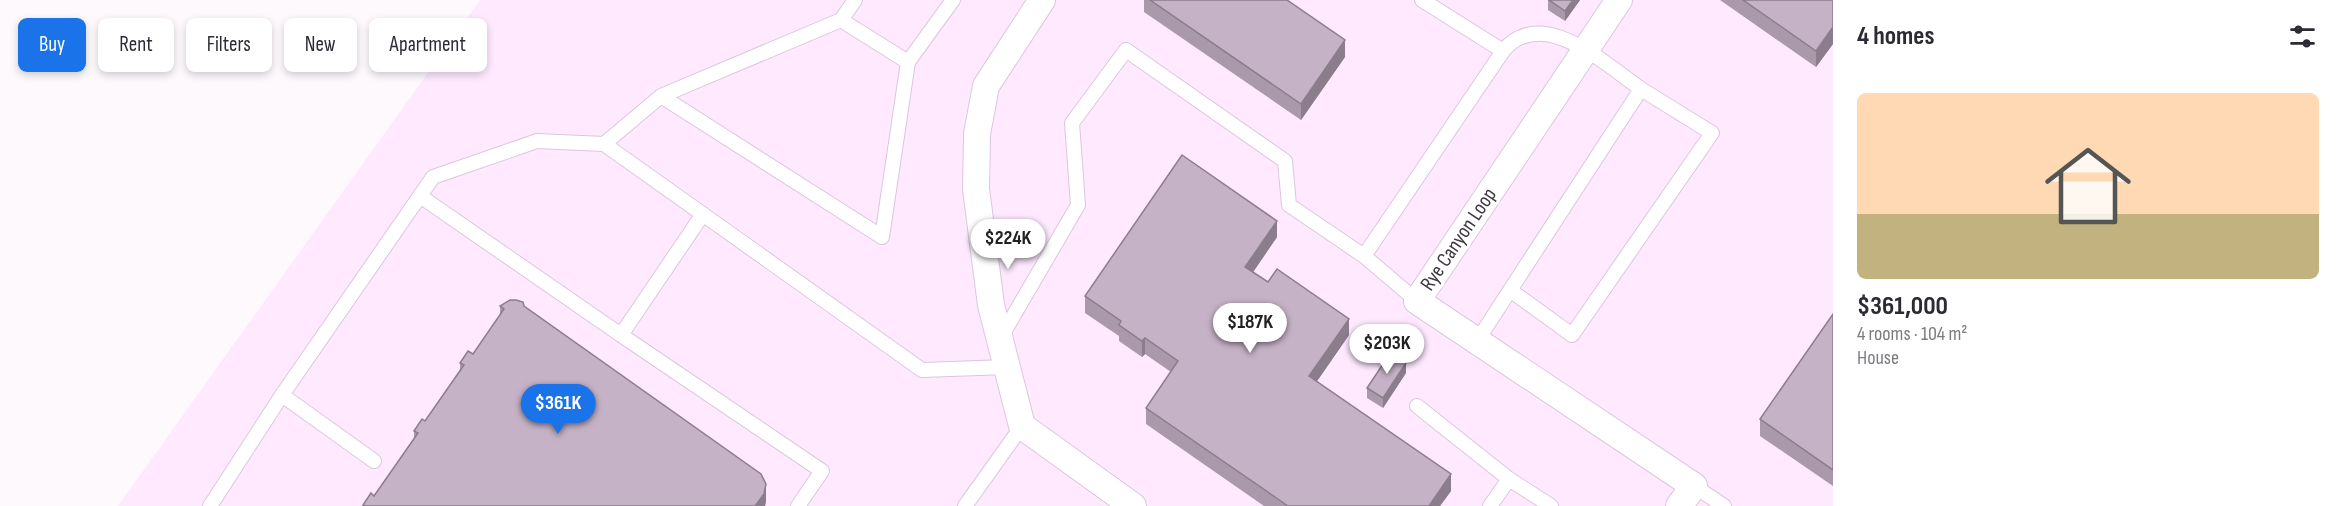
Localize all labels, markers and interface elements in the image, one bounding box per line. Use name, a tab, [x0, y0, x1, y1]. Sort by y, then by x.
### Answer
chip: Buy	[18, 18, 86, 72]
chip: Rent	[98, 18, 174, 72]
chip: Filters	[186, 18, 272, 72]
chip: New	[284, 18, 357, 72]
chip: Apartment	[369, 18, 487, 72]
icon: filters	[2286, 20, 2319, 53]
text: 4 homes	[1857, 21, 1934, 52]
icon: home	[2034, 132, 2142, 240]
street label: Rye Canyon Loop	[1415, 183, 1502, 295]
pin: $224K	[966, 219, 1050, 270]
text: $224K	[985, 226, 1031, 250]
text: $361,000	[1857, 291, 1948, 322]
pin: $187K	[1208, 303, 1292, 354]
text: $187K	[1227, 310, 1273, 334]
text: 4 rooms · 104 m²	[1857, 322, 1967, 346]
pin: $203K	[1345, 324, 1429, 375]
text: $203K	[1363, 331, 1411, 355]
text: House	[1857, 346, 1899, 370]
pin: $361K	[516, 384, 600, 435]
text: $361K	[535, 391, 581, 415]

